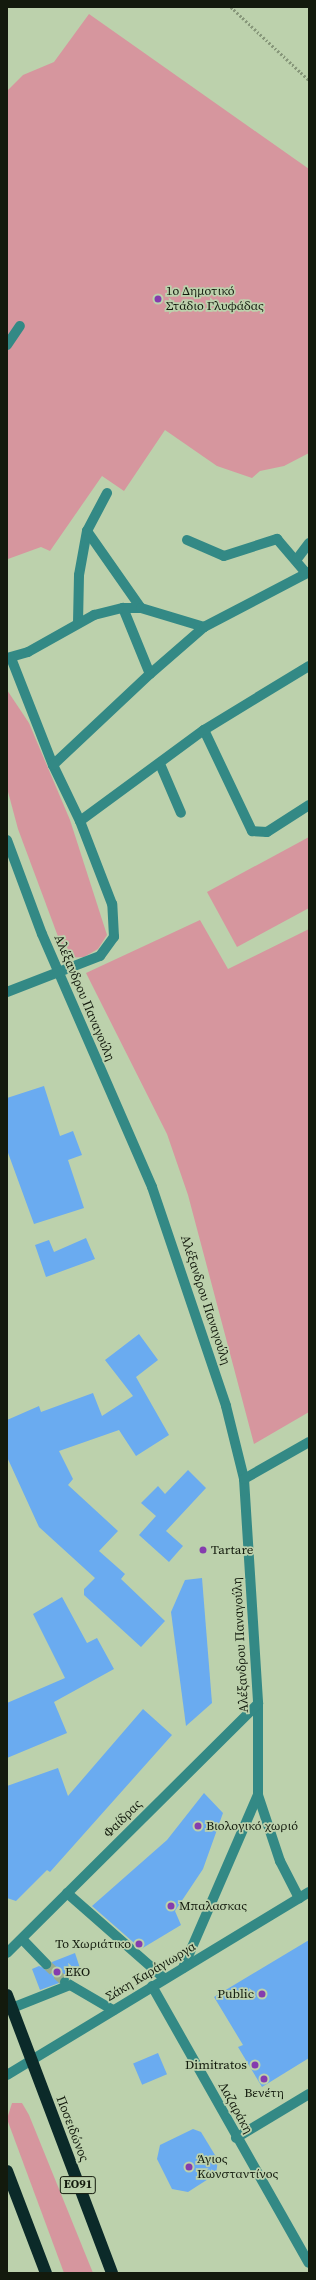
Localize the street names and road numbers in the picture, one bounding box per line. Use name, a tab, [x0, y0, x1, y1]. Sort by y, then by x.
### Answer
street label: Αλέξανδρου Παναγούλη	[50, 933, 118, 1063]
street label: Αλέξανδρου Παναγούλη	[177, 1233, 233, 1367]
street label: Αλέξανδρου Παναγούλη	[230, 1577, 252, 1713]
street label: Φαίδρας	[101, 1797, 145, 1841]
street label: Σάκη Καράγιωργα	[103, 1939, 199, 2005]
street label: Λαζαράκη	[214, 2079, 256, 2137]
street label: Ποσειδώνος	[52, 2094, 92, 2164]
road number: ΕΟ91	[59, 2175, 97, 2195]

